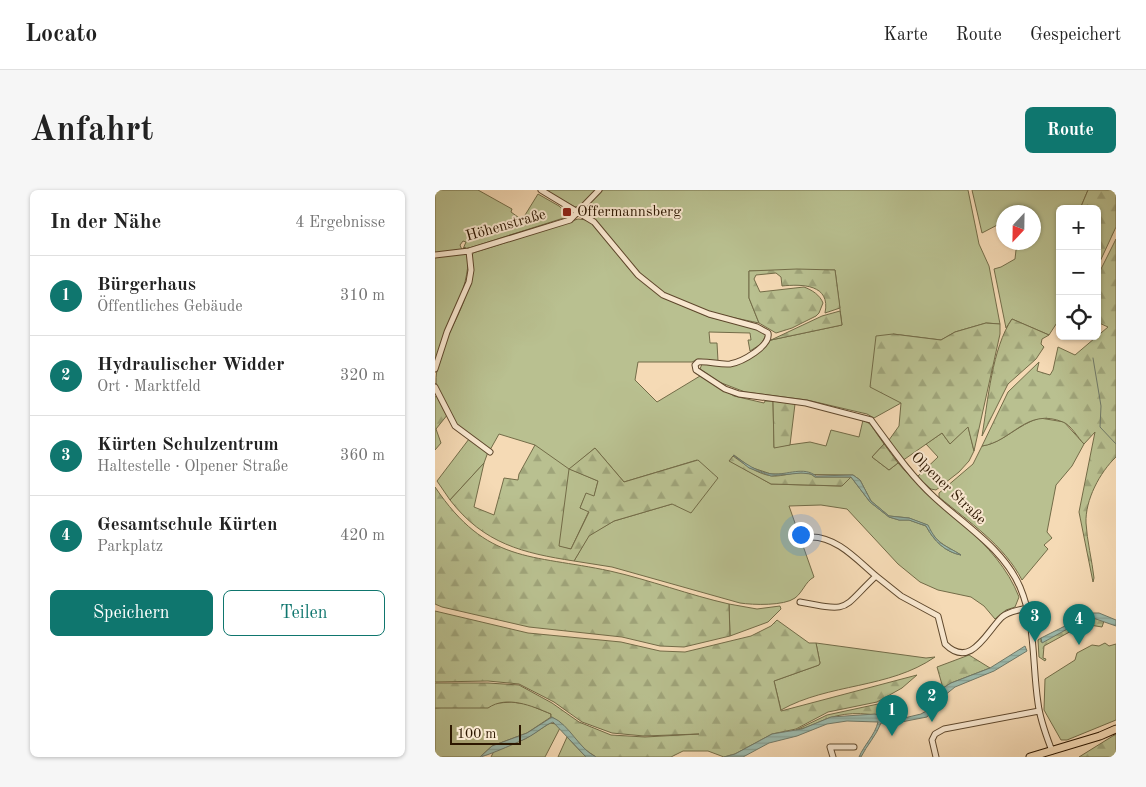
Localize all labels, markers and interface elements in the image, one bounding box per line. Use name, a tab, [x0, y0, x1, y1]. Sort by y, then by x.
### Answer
text: Locato	[25, 23, 97, 47]
text: Karte	[883, 26, 928, 44]
text: Route	[956, 26, 1002, 44]
text: Gespeichert	[1030, 26, 1121, 44]
button: Route	[1025, 107, 1116, 153]
text: Anfahrt	[30, 113, 153, 148]
place label: Offermannsberg	[577, 205, 681, 220]
north arrow	[996, 205, 1041, 250]
map controls	[1056, 205, 1101, 340]
button: +	[1056, 205, 1101, 250]
marker: Offermannsberg	[561, 206, 573, 218]
street label: Höhenstraße	[464, 207, 548, 245]
text: In der Nähe	[50, 212, 161, 233]
text: 4 Ergebnisse	[295, 215, 385, 231]
button: −	[1056, 250, 1101, 295]
text: Bürgerhaus	[97, 276, 196, 295]
text: 1	[61, 288, 71, 304]
text: 310 m	[340, 288, 385, 304]
button: locate	[1056, 295, 1101, 340]
text: Öffentliches Gebäude	[97, 299, 243, 315]
text: Hydraulischer Widder	[97, 356, 285, 375]
text: 2	[61, 368, 71, 384]
text: 320 m	[340, 368, 385, 384]
text: Ort · Marktfeld	[97, 379, 201, 395]
text: Kürten Schulzentrum	[97, 436, 279, 455]
text: 3	[61, 448, 71, 464]
text: 360 m	[340, 448, 385, 464]
street label: Olpener Straße	[908, 450, 988, 528]
text: Haltestelle · Olpener Straße	[97, 459, 288, 475]
text: Gesamtschule Kürten	[97, 516, 278, 535]
your location	[788, 522, 814, 548]
text: 4	[61, 528, 71, 544]
text: 420 m	[340, 528, 385, 544]
text: Parkplatz	[97, 539, 163, 555]
button: Speichern	[50, 590, 213, 636]
button: Teilen	[223, 590, 385, 636]
pin: 3	[1019, 601, 1051, 642]
pin: 4	[1063, 604, 1095, 645]
pin: 2	[916, 681, 948, 722]
pin: 1	[876, 695, 908, 736]
scale bar	[450, 722, 521, 745]
text: 100 m	[457, 727, 496, 741]

